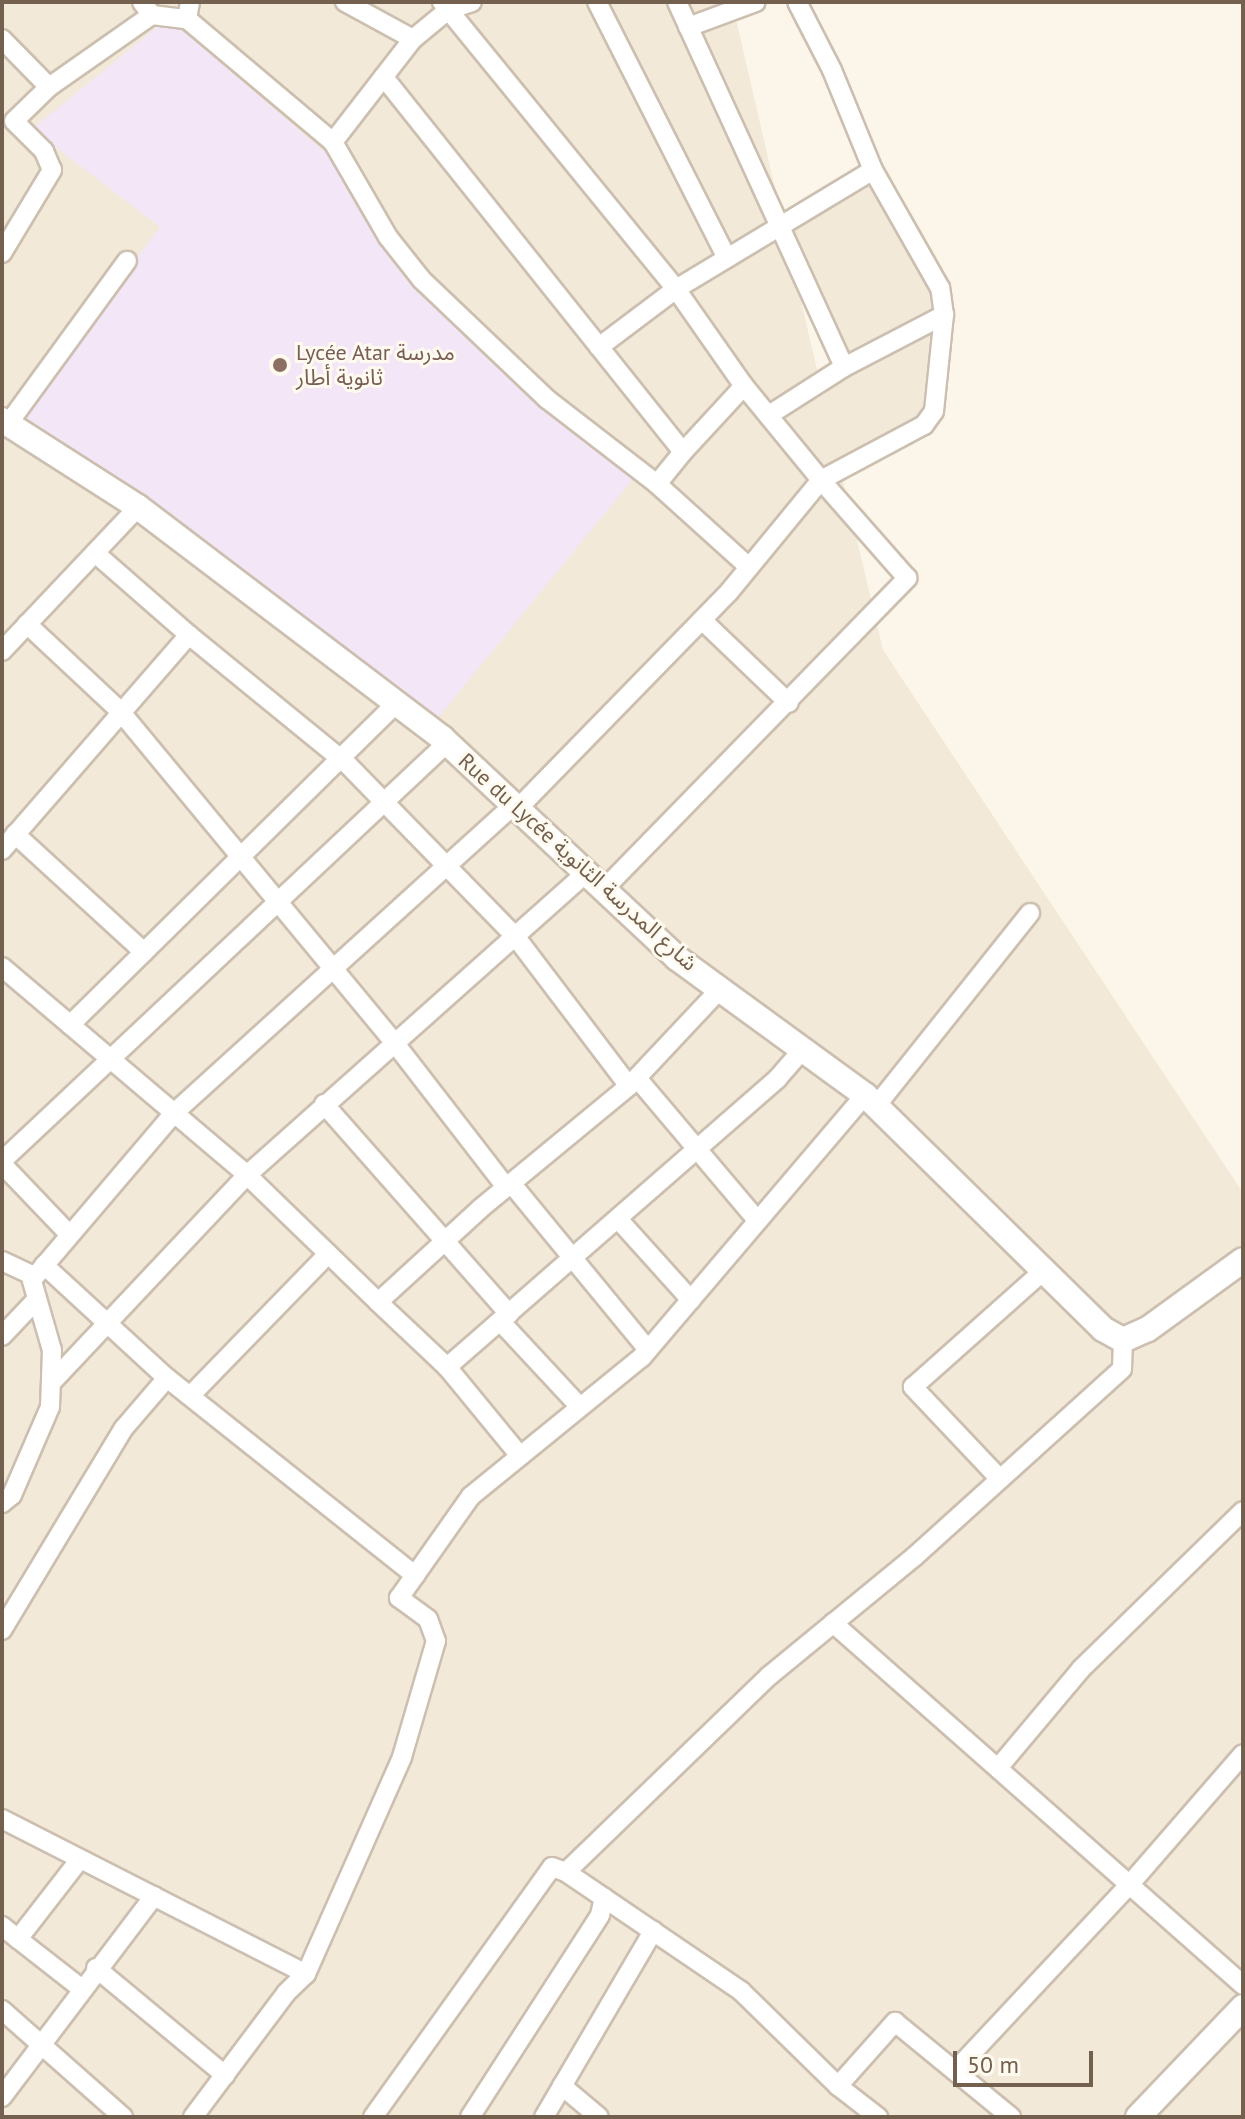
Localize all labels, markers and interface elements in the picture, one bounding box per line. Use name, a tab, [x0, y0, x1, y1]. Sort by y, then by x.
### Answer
place label: Lycée Atar مدرسة ثانوية أطار	[296, 339, 455, 390]
marker: Lycée Atar مدرسة ثانوية أطار	[271, 356, 289, 374]
street label: Rue du Lycée شارع المدرسة الثانوية	[453, 748, 703, 976]
scale bar	[957, 2035, 1097, 2085]
text: 50 m	[967, 2049, 1019, 2080]

